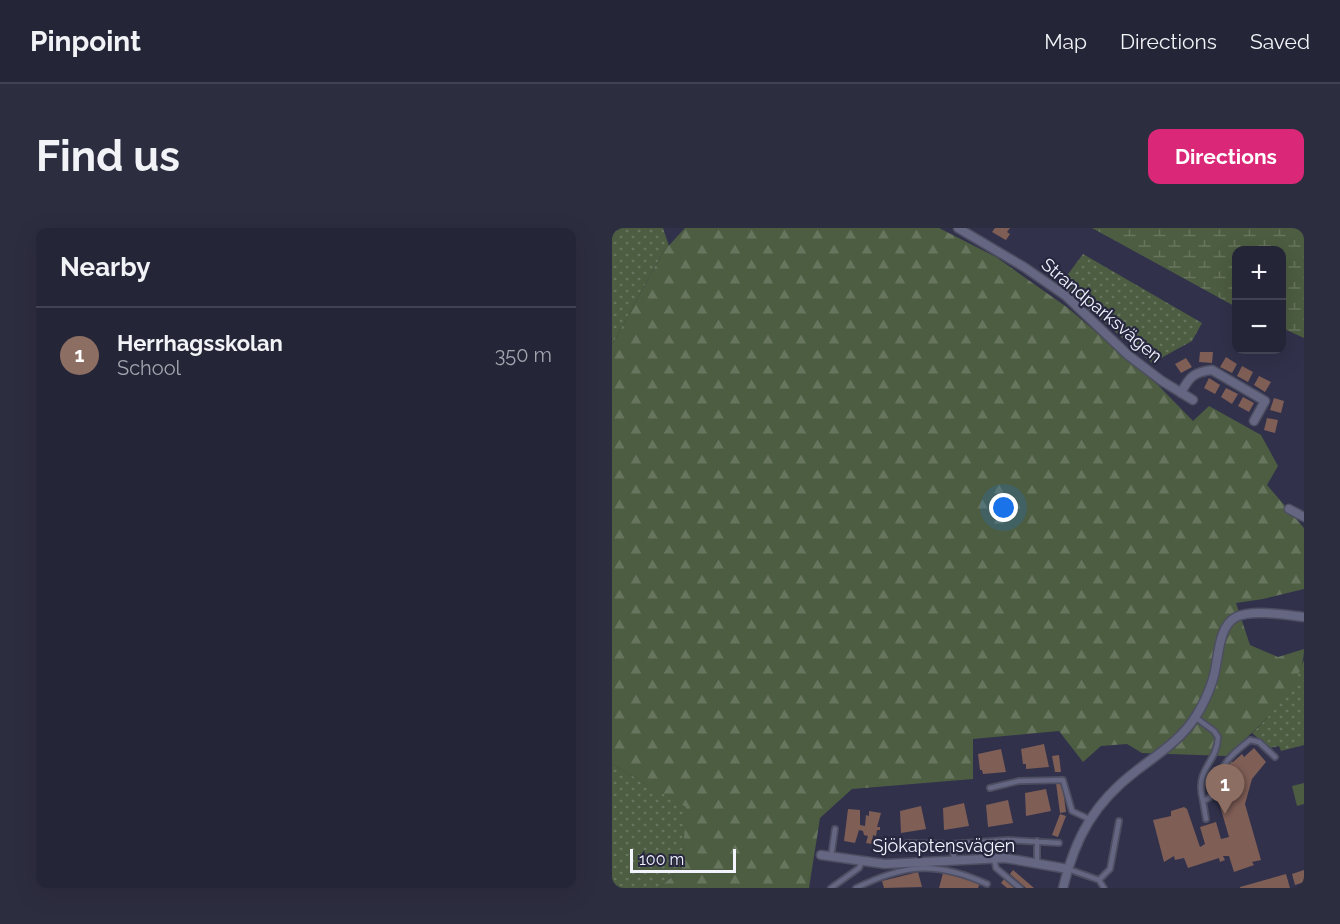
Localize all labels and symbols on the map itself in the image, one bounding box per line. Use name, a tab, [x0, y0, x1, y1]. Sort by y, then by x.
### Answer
street label: Strandparksvägen	[1037, 253, 1167, 367]
your location	[989, 493, 1018, 522]
pin: 1	[1206, 764, 1244, 814]
street label: Sjökaptensvägen	[873, 835, 1015, 856]
scale bar	[630, 846, 736, 874]

